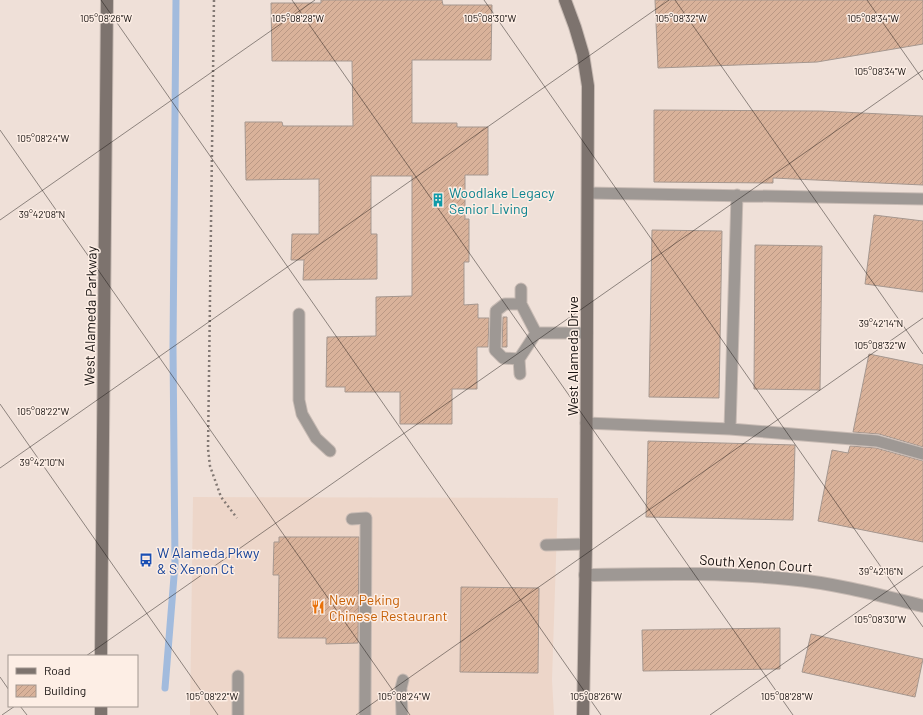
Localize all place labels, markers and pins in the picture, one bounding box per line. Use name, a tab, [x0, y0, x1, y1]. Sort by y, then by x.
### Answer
place label: Woodlake Legacy Senior Living	[449, 184, 555, 217]
building icon: Woodlake Legacy Senior Living	[430, 192, 446, 208]
place label: W Alameda Pkwy & S Xenon Ct	[157, 544, 260, 577]
bus stop icon: W Alameda Pkwy & S Xenon Ct	[138, 552, 154, 568]
place label: New Peking Chinese Restaurant	[329, 591, 448, 624]
restaurant icon: New Peking Chinese Restaurant	[310, 599, 326, 615]

